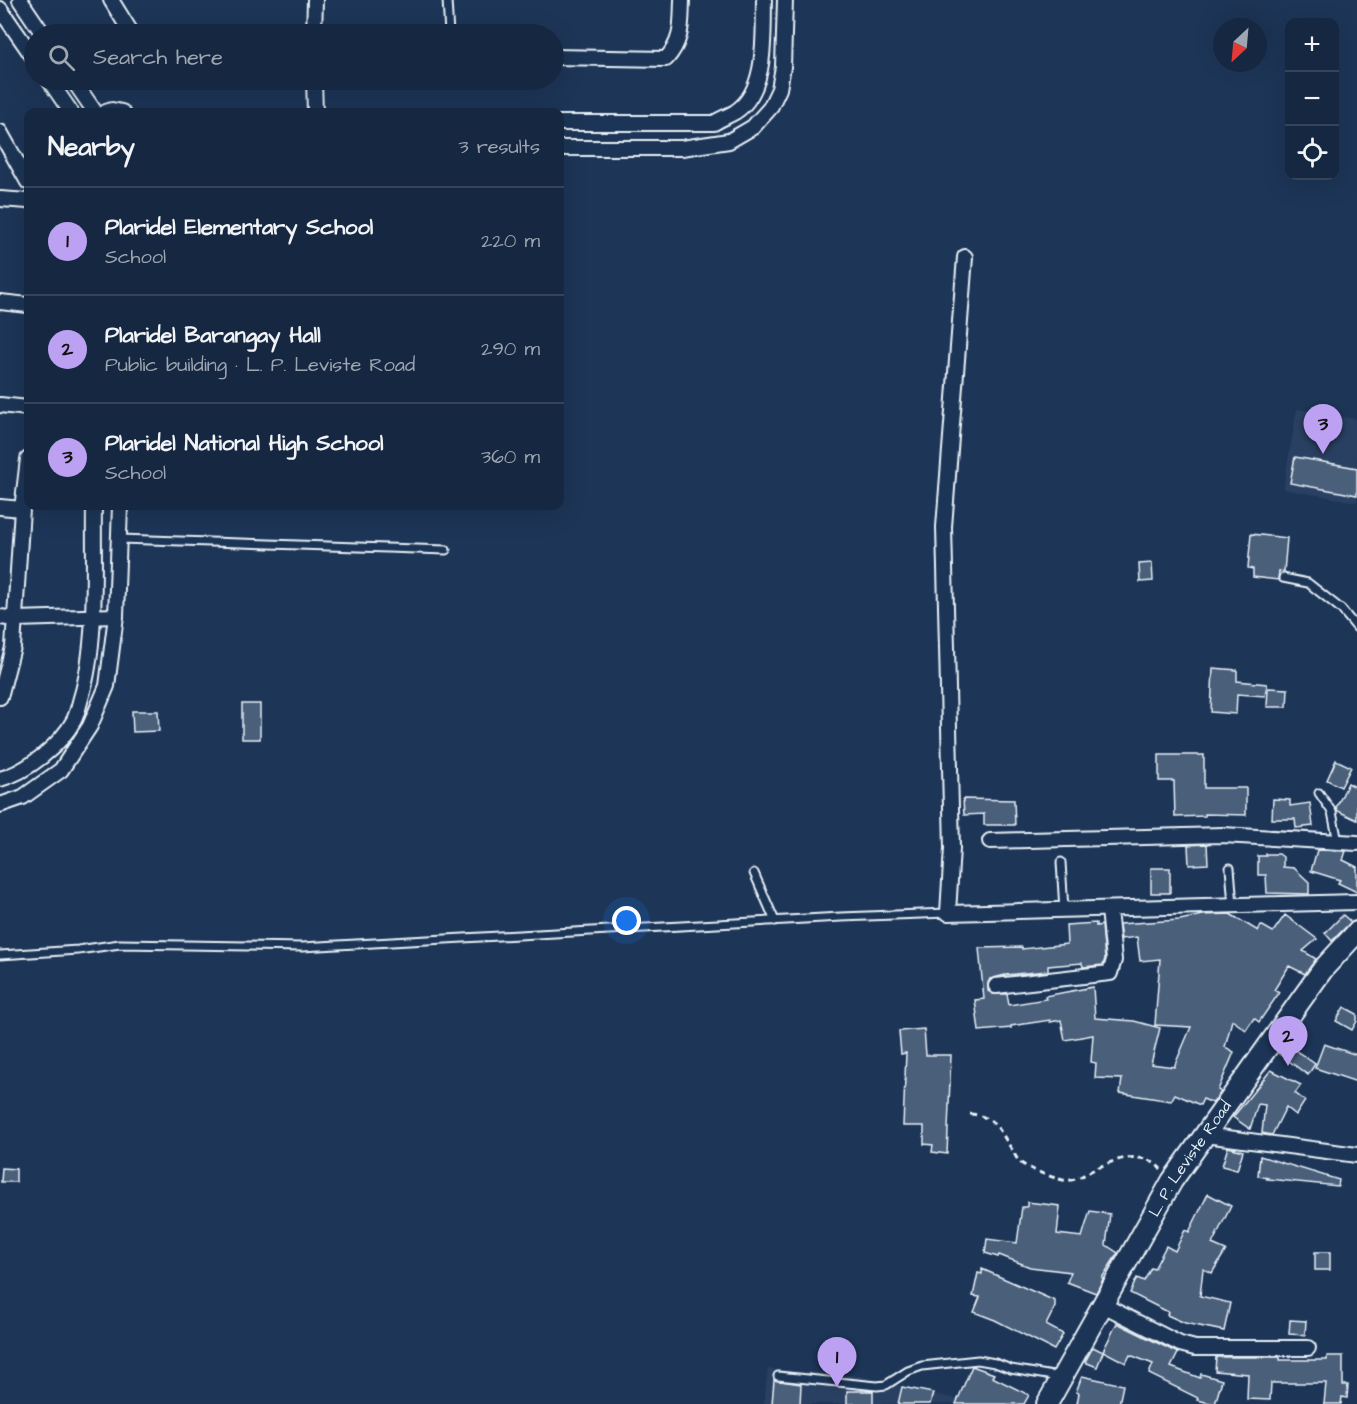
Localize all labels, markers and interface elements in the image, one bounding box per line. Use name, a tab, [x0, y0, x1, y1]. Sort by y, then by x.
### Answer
north arrow	[1213, 18, 1267, 72]
map controls	[1285, 18, 1339, 180]
button: +	[1285, 18, 1339, 72]
search box	[24, 24, 564, 90]
icon: search	[45, 41, 78, 74]
text: Search here	[93, 42, 223, 73]
button: −	[1285, 72, 1339, 126]
button: locate	[1285, 126, 1339, 180]
text: Nearby	[48, 129, 135, 165]
text: 3 results	[458, 133, 540, 161]
text: Plaridel Elementary School	[105, 212, 373, 243]
text: 1	[66, 227, 69, 255]
text: 220 m	[481, 227, 540, 255]
text: School	[105, 243, 166, 271]
text: Plaridel Barangay Hall	[105, 320, 321, 351]
text: 2	[62, 335, 73, 363]
text: 290 m	[481, 335, 540, 363]
text: Public building · L. P. Leviste Road	[105, 351, 415, 379]
pin: 3	[1304, 404, 1342, 454]
text: Plaridel National High School	[105, 428, 384, 459]
text: 3	[62, 443, 73, 471]
text: 360 m	[481, 443, 540, 471]
text: School	[105, 459, 166, 487]
your location	[612, 906, 641, 935]
pin: 2	[1268, 1016, 1308, 1066]
street label: L. P. Leviste Road	[1143, 1096, 1237, 1221]
pin: 1	[818, 1338, 856, 1387]

